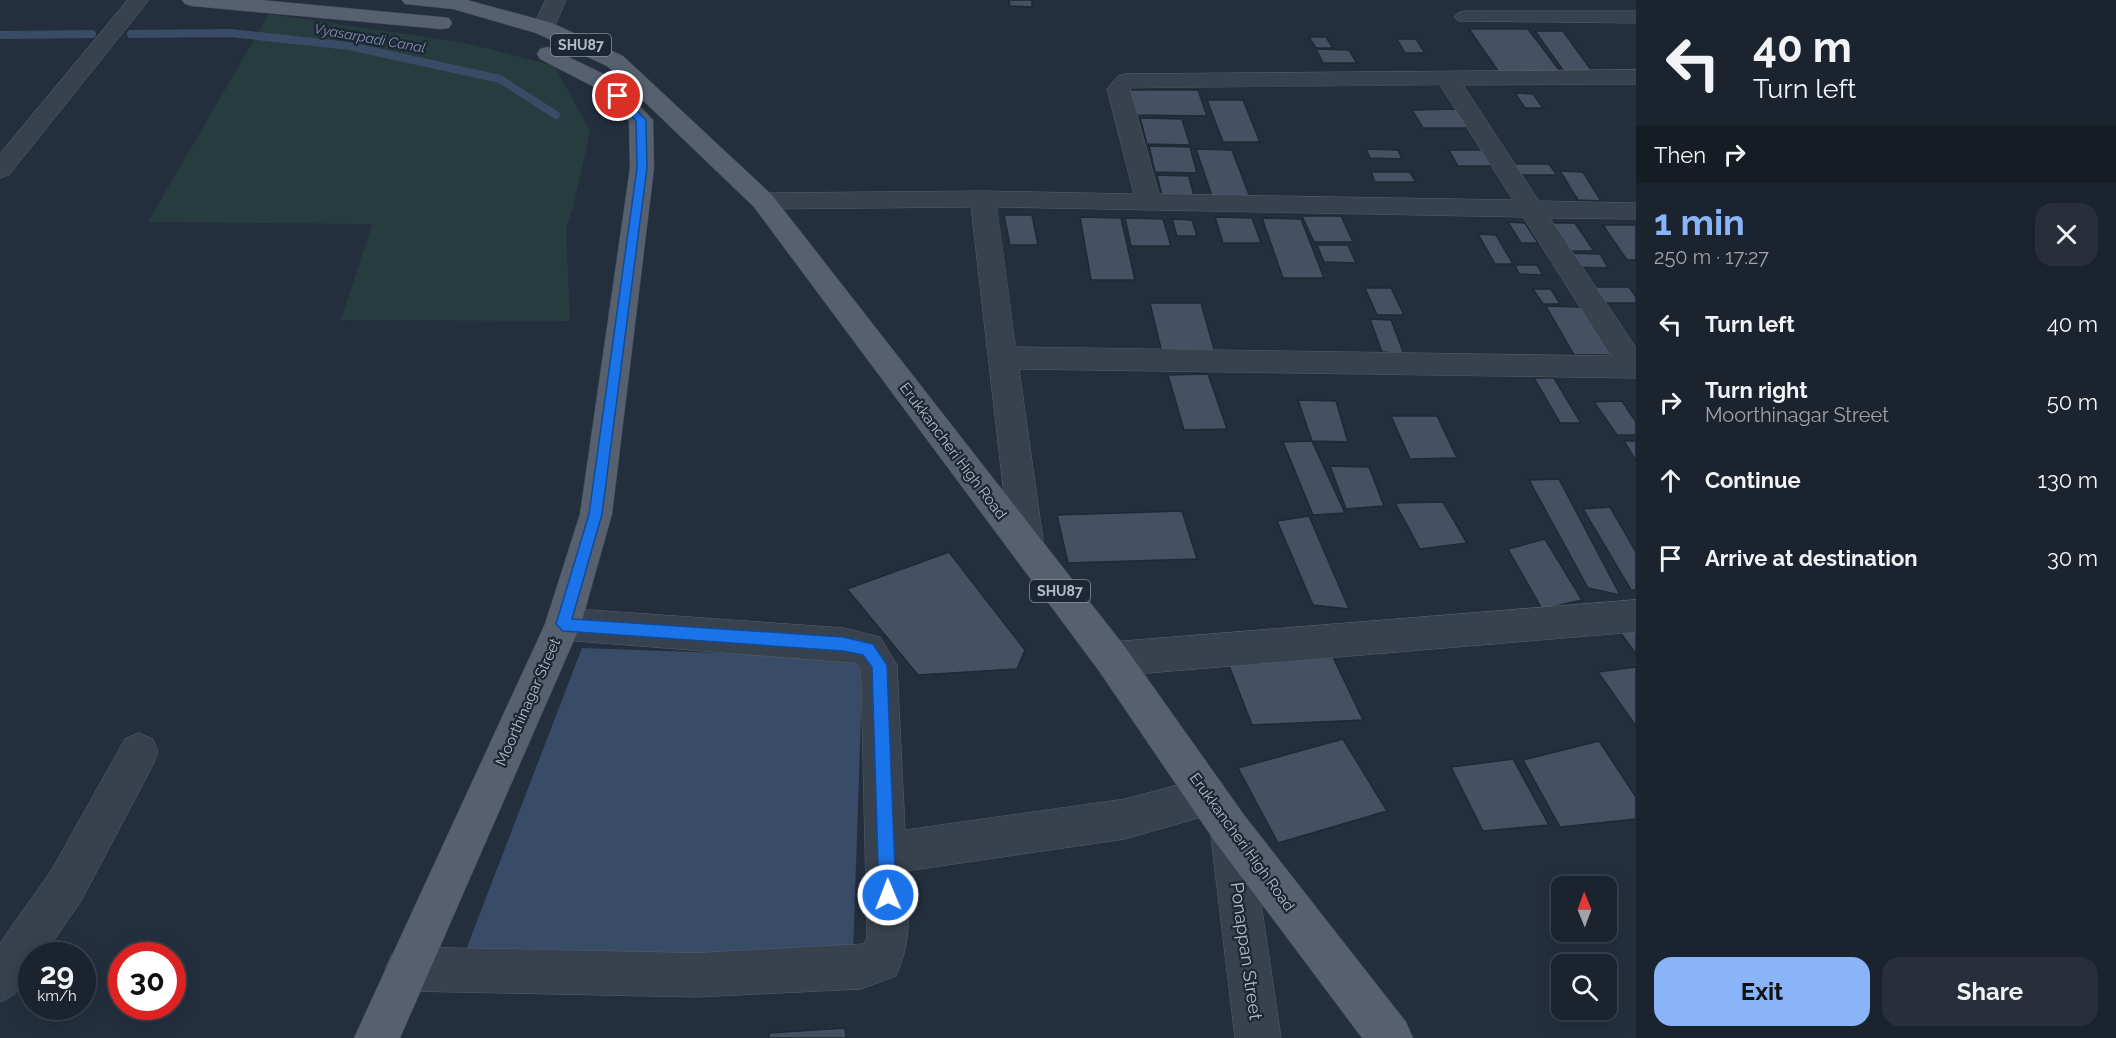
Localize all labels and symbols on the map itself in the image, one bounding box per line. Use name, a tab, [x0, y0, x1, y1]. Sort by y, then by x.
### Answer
water label: Vyasarpadi Canal	[313, 20, 427, 56]
road number: SHU87	[551, 34, 611, 56]
pin	[592, 70, 643, 121]
street label: Erukkancheri High Road	[896, 379, 1010, 523]
road number: SHU87	[1030, 580, 1090, 602]
street label: Moorthinagar Street	[492, 635, 564, 769]
street label: Erukkancheri High Road	[1186, 769, 1298, 915]
position arrow	[856, 863, 920, 927]
north arrow	[1551, 876, 1617, 942]
street label: Ponappan Street	[1226, 881, 1267, 1021]
speed limit sign: 30	[108, 942, 186, 1020]

